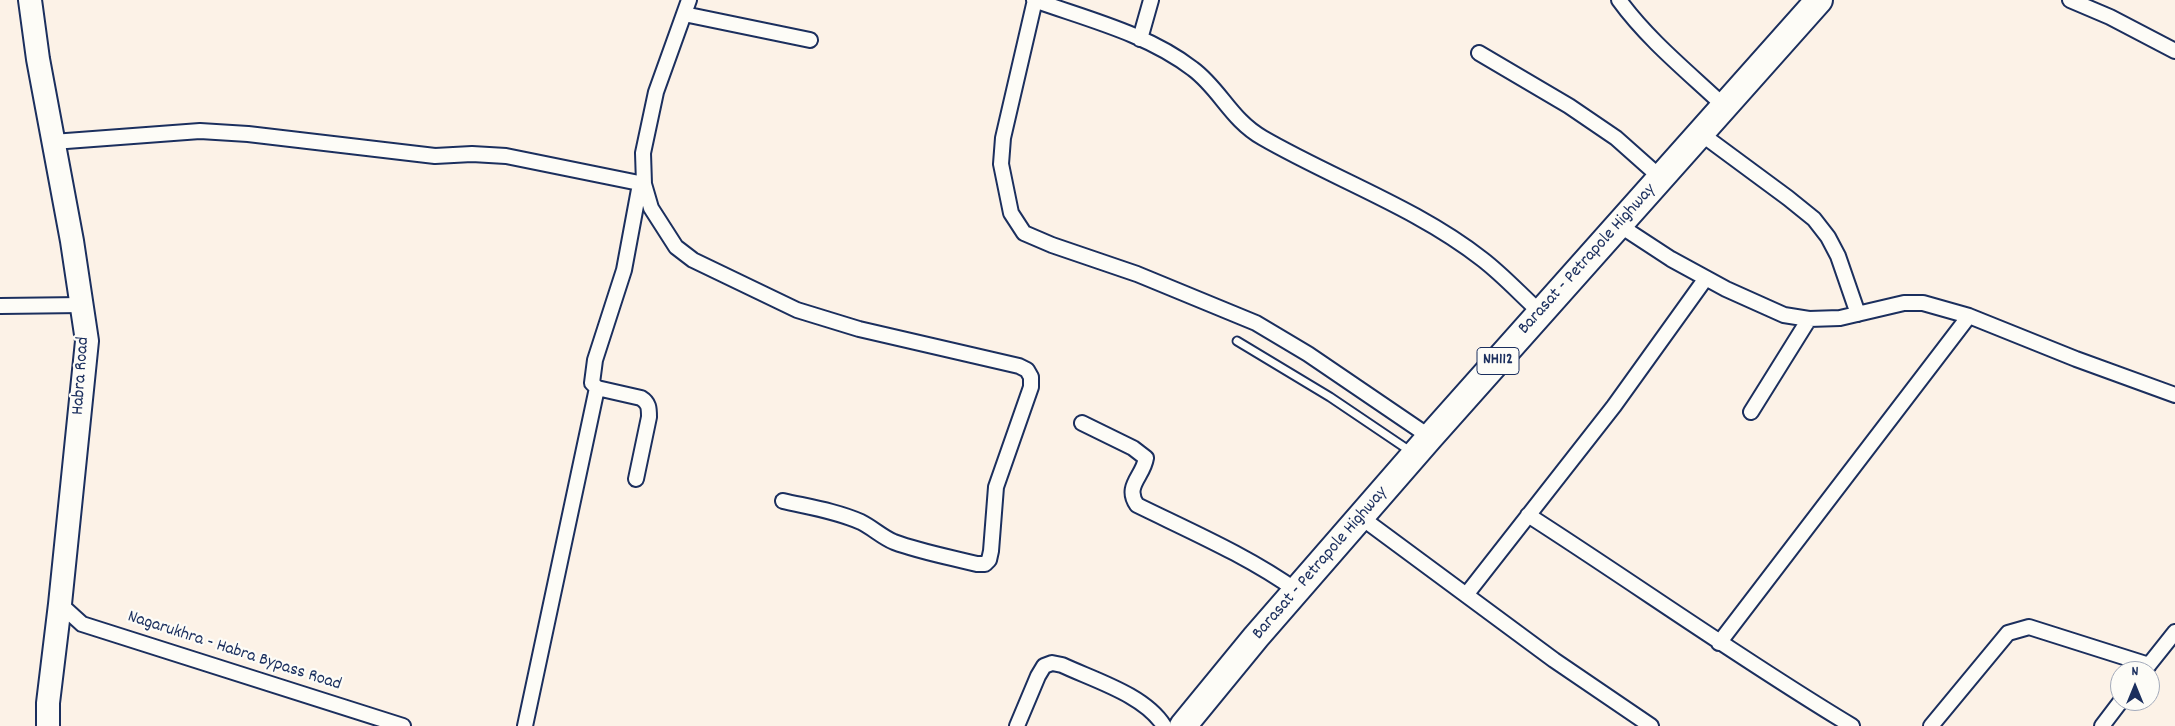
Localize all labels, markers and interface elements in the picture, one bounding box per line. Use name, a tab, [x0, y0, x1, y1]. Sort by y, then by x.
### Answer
street label: Barasat - Petrapole Highway	[1515, 180, 1661, 340]
street label: Habra Road	[68, 336, 96, 416]
road number: NH112	[1477, 348, 1519, 374]
street label: Barasat - Petrapole Highway	[1249, 483, 1393, 645]
street label: Nagarukhra - Habra Bypass Road	[124, 607, 344, 697]
north arrow	[2110, 661, 2160, 711]
text: N	[2132, 662, 2138, 682]

